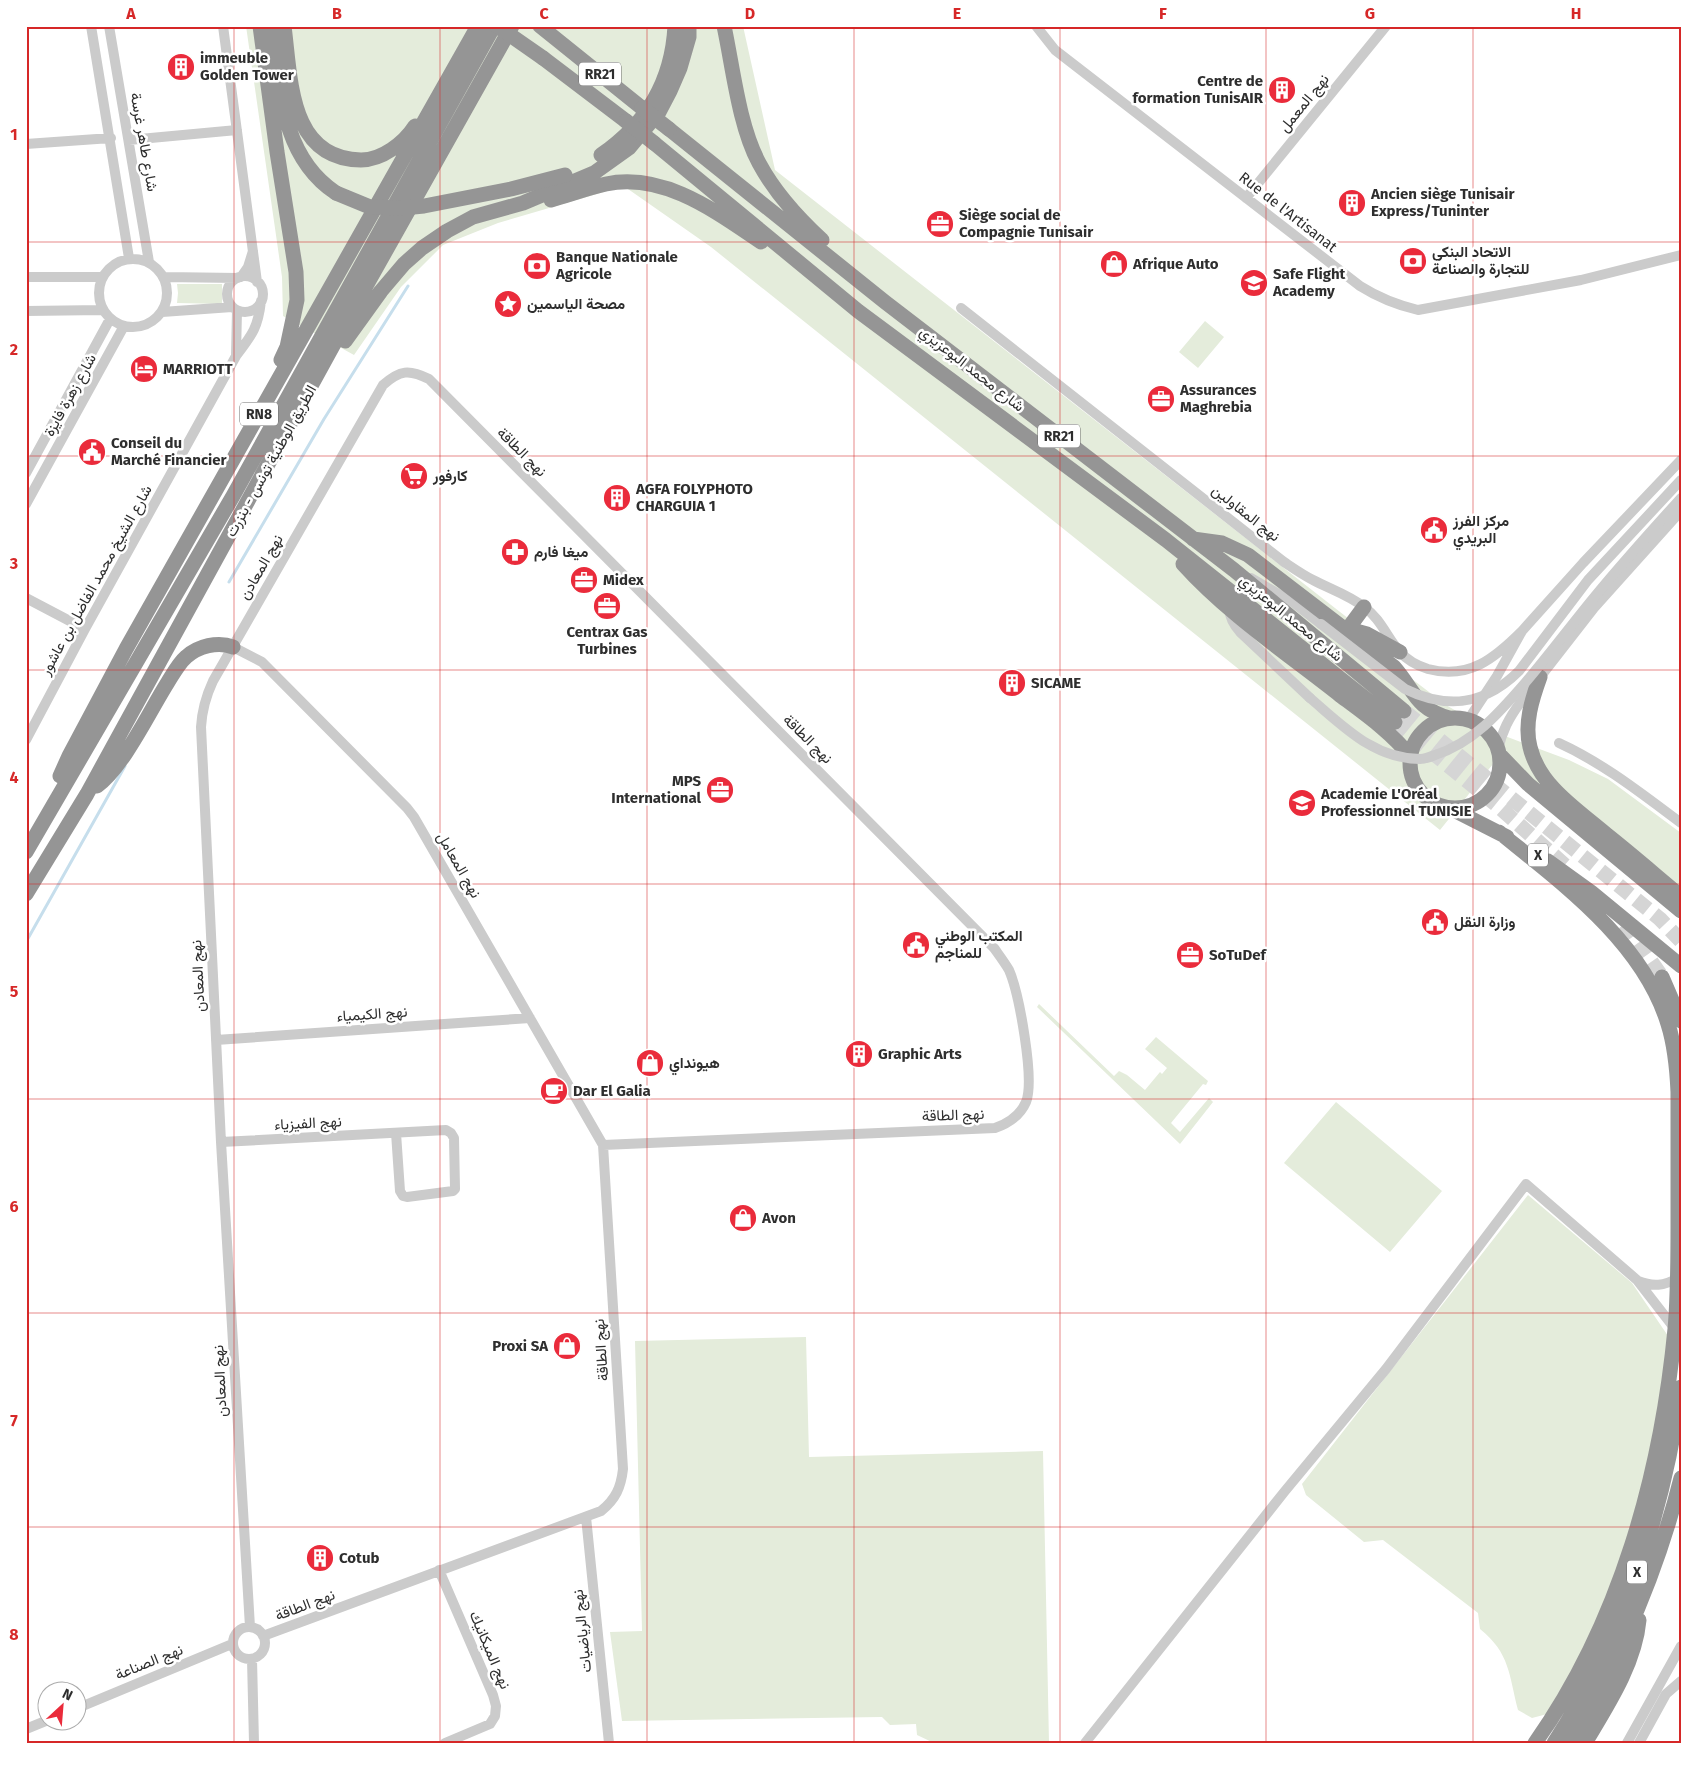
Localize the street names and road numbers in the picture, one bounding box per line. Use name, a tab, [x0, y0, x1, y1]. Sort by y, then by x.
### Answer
road number: RR21	[579, 62, 621, 86]
street label: نهج المعمل	[1275, 70, 1334, 137]
street label: شارع طاهر غرسة	[124, 91, 162, 193]
street label: Rue de l'Artisanat	[1235, 168, 1341, 256]
street label: شارع محمد البوعزيزي	[914, 323, 1028, 419]
street label: شارع زهرة فايزة	[40, 350, 102, 440]
street label: الطريق الوطنية تونس - بنزرت	[222, 382, 321, 540]
road number: RN8	[240, 402, 278, 426]
street label: نهج الطاقة	[492, 424, 550, 482]
road number: RR21	[1038, 424, 1080, 448]
street label: نهج المقاولين	[1207, 481, 1284, 547]
street label: شارع الشيخ محمد الفاضل بن عاشور	[36, 482, 158, 680]
street label: نهج المعادن	[235, 531, 289, 604]
street label: شارع محمد البوعزيزي	[1233, 571, 1346, 668]
street label: نهج الطاقة	[778, 711, 836, 769]
street label: نهج المعامل	[431, 829, 485, 902]
road number: X	[1528, 844, 1548, 866]
street label: نهج المعادن	[187, 939, 211, 1013]
street label: نهج الكيمياء	[336, 1003, 408, 1027]
street label: نهج الطاقة	[921, 1105, 985, 1127]
street label: نهج الفيزياء	[274, 1112, 342, 1136]
street label: نهج الطاقة	[590, 1318, 614, 1382]
street label: نهج المعادن	[209, 1344, 233, 1418]
road number: X	[1627, 1560, 1647, 1584]
street label: نهج الطاقة	[273, 1585, 338, 1626]
street label: نهج الرياضيات	[569, 1588, 597, 1673]
street label: نهج الميكانيك	[464, 1608, 514, 1692]
street label: نهج الصناعة	[113, 1640, 186, 1686]

